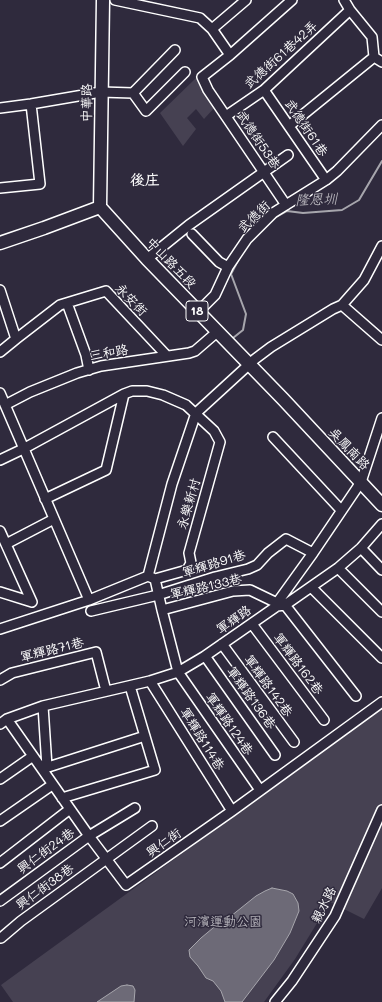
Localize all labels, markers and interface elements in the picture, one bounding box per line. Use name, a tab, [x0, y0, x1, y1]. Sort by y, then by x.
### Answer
street label: 武德街61巷42弄	[241, 18, 321, 92]
street label: 中華路	[79, 83, 95, 123]
street label: 武德街61巷	[281, 96, 331, 160]
street label: 武德街53巷	[233, 108, 283, 172]
district label: 後庄	[130, 171, 160, 189]
water label: 隆恩圳	[295, 191, 337, 209]
street label: 武德街	[235, 198, 273, 236]
street label: 中山路五段	[143, 234, 199, 292]
street label: 永安街	[112, 281, 150, 319]
road number: 18	[186, 301, 208, 321]
street label: 三和路	[88, 342, 130, 364]
street label: 吳鳳南路	[325, 425, 373, 473]
street label: 永樂新村	[174, 477, 204, 531]
street label: 軍輝路91巷	[180, 547, 248, 581]
street label: 軍輝路133巷	[169, 571, 243, 603]
street label: 軍輝路	[214, 602, 254, 638]
street label: 軍輝路162巷	[270, 630, 326, 698]
street label: 軍輝路71巷	[19, 635, 85, 665]
street label: 軍輝路142巷	[240, 652, 296, 720]
street label: 軍輝路136巷	[223, 664, 279, 732]
street label: 軍輝路124巷	[202, 690, 256, 758]
street label: 軍輝路114巷	[177, 705, 227, 773]
street label: 興仁街24巷	[14, 825, 78, 877]
street label: 興仁街	[144, 825, 184, 861]
street label: 興仁街38巷	[13, 861, 77, 913]
street label: 親水路	[308, 884, 340, 926]
park label: 河濱運動公園	[184, 914, 262, 930]

